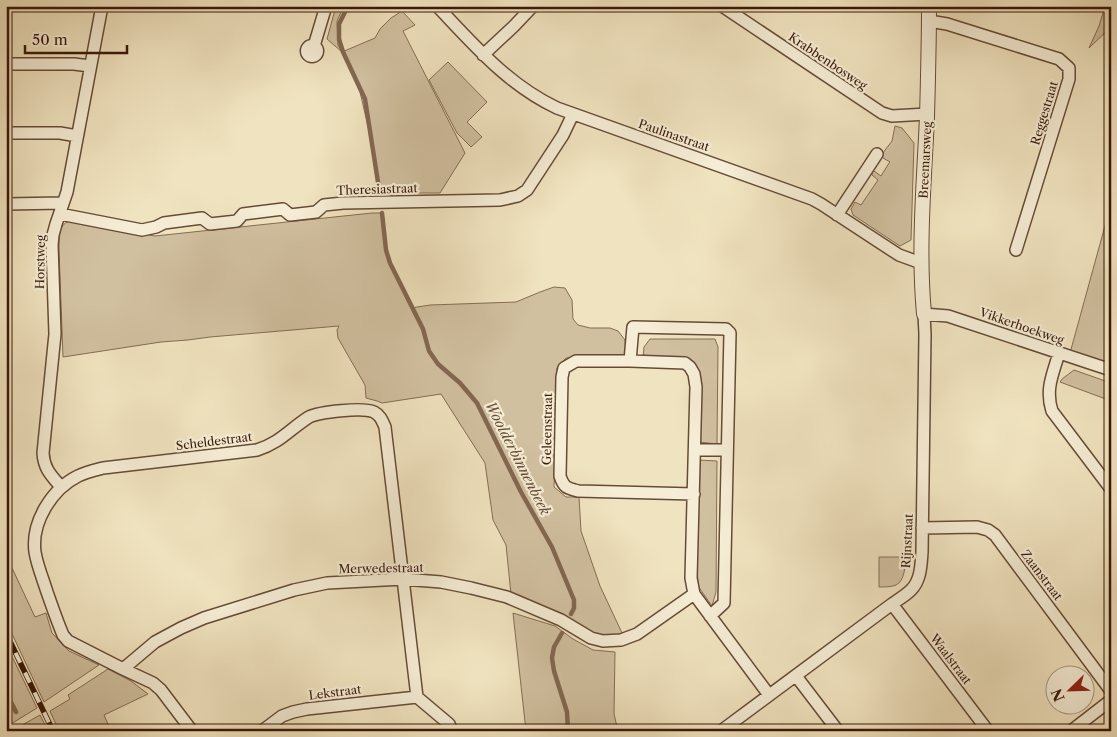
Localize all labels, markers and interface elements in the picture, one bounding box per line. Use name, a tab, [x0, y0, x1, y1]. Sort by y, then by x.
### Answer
scale bar	[25, 22, 128, 54]
street label: Krabbenbosweg	[786, 29, 871, 93]
text: 50 m	[32, 30, 68, 49]
street label: Reggestraat	[1027, 79, 1061, 147]
street label: Paulinastraat	[637, 116, 712, 154]
street label: Breemarsweg	[915, 120, 935, 199]
street label: Theresiastraat	[336, 180, 419, 198]
street label: Horstweg	[32, 234, 48, 289]
street label: Vikkerhoekweg	[977, 304, 1067, 348]
street label: Geleenstraat	[539, 392, 555, 465]
water label: Woolderbinnenbeek	[482, 398, 555, 519]
street label: Scheldestraat	[175, 429, 254, 453]
street label: Rijnstraat	[898, 513, 916, 569]
street label: Zaanstraat	[1018, 547, 1066, 604]
street label: Merwedestraat	[338, 560, 425, 576]
street label: Waalstraat	[926, 630, 975, 688]
north arrow	[1044, 664, 1094, 714]
street label: Lekstraat	[308, 681, 363, 703]
text: N	[1047, 686, 1069, 704]

